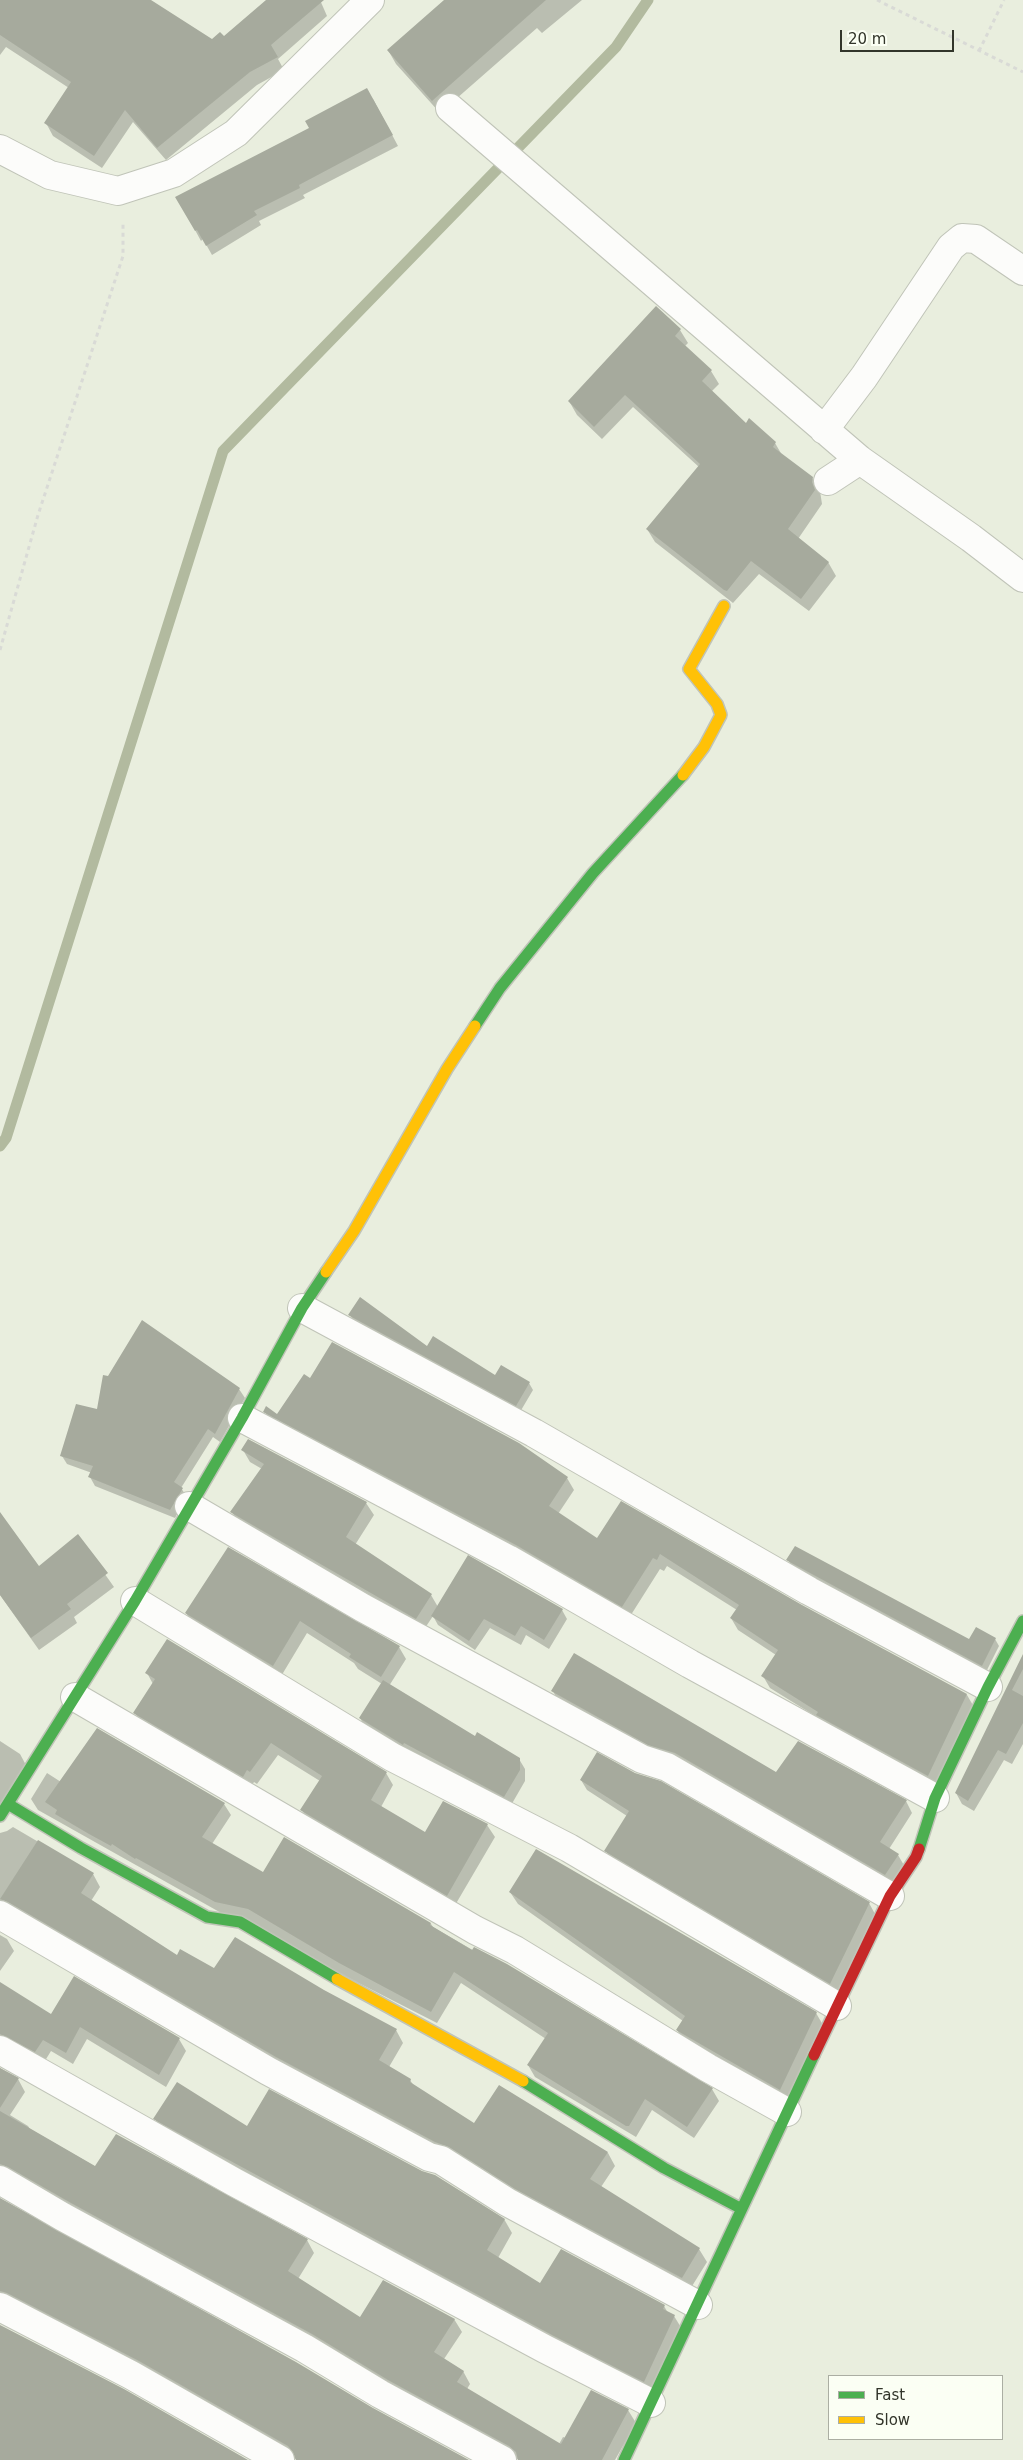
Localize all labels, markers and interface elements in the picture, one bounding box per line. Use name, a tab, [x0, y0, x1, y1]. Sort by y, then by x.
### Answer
scale bar	[843, 20, 957, 52]
text: 20 m	[848, 30, 886, 48]
legend	[828, 2375, 1003, 2440]
text: Fast	[875, 2386, 905, 2404]
text: Slow	[875, 2411, 910, 2429]

